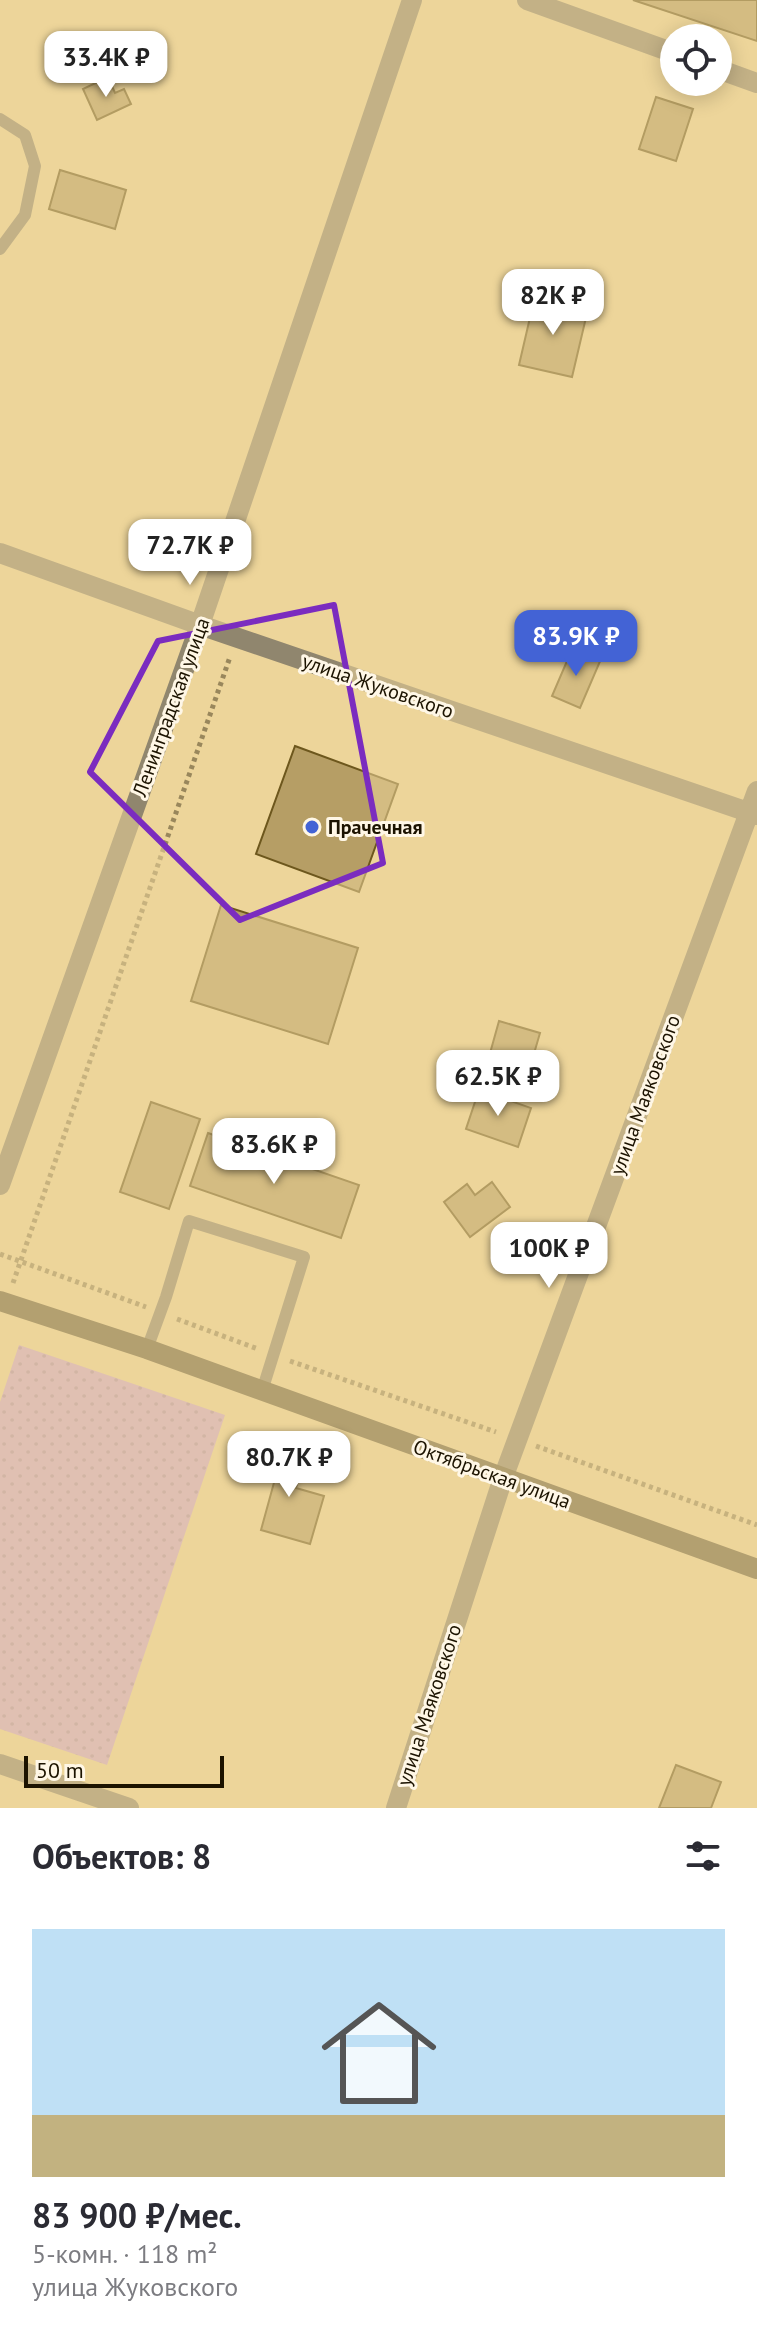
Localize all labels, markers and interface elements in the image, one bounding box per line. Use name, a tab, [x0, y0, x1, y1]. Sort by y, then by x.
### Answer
map controls	[660, 24, 732, 96]
button: locate	[660, 24, 732, 96]
pin: 33.4K ₽	[32, 31, 180, 99]
text: 33.4K ₽	[62, 40, 150, 73]
pin: 82K ₽	[497, 269, 609, 337]
text: 82K ₽	[520, 278, 586, 311]
pin: 72.7K ₽	[116, 519, 264, 587]
text: 72.7K ₽	[146, 528, 234, 561]
pin: 83.9K ₽	[502, 610, 650, 678]
street label: Ленинградская улица	[126, 614, 215, 801]
text: 83.9K ₽	[532, 619, 620, 652]
street label: улица Жуковского	[299, 648, 457, 724]
place label: Прачечная	[328, 814, 423, 840]
marker: Прачечная	[303, 818, 321, 836]
street label: улица Маяковского	[604, 1011, 686, 1179]
pin: 62.5K ₽	[424, 1050, 572, 1118]
text: 62.5K ₽	[454, 1059, 542, 1092]
pin: 83.6K ₽	[200, 1118, 348, 1186]
text: 83.6K ₽	[230, 1127, 318, 1160]
pin: 100K ₽	[484, 1222, 614, 1290]
text: 100K ₽	[509, 1231, 589, 1264]
pin: 80.7K ₽	[215, 1431, 363, 1499]
street label: Октябрьская улица	[410, 1433, 574, 1515]
text: 80.7K ₽	[245, 1440, 333, 1473]
street label: улица Маяковского	[391, 1621, 467, 1789]
scale bar	[24, 1752, 224, 1788]
text: 50 m	[36, 1756, 84, 1784]
text: Объектов: 8	[32, 1834, 211, 1878]
icon: filters	[681, 1834, 725, 1878]
icon: home	[307, 1981, 451, 2125]
text: 83 900 ₽/мес.	[32, 2193, 242, 2237]
text: 5-комн. · 118 m²	[32, 2237, 218, 2270]
text: улица Жуковского	[32, 2270, 238, 2303]

